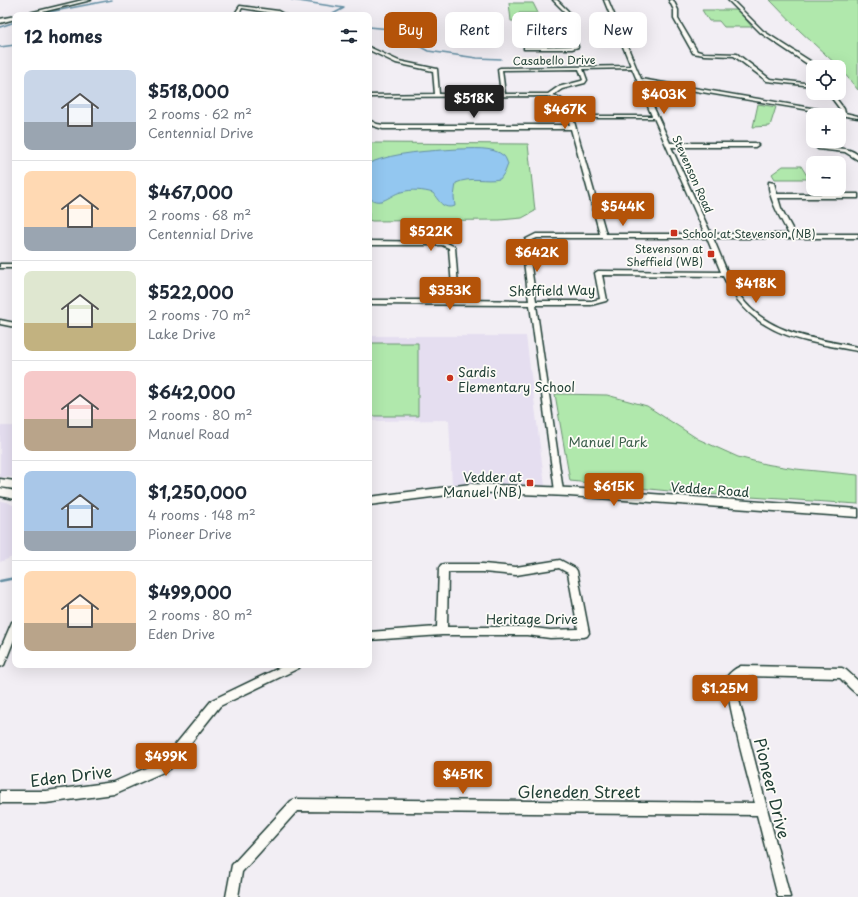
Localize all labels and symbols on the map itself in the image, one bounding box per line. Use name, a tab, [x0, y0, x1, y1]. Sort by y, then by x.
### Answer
street label: Casabello Drive	[512, 51, 596, 69]
pin: $403K	[636, 81, 692, 115]
pin: $518K	[446, 85, 502, 119]
pin: $467K	[537, 96, 593, 130]
street label: Stevenson Road	[668, 132, 718, 216]
pin: $544K	[595, 193, 651, 227]
pin: $522K	[403, 218, 459, 252]
place label: School at Stevenson (NB)	[682, 225, 816, 242]
marker: School at Stevenson (NB)	[669, 228, 679, 238]
pin: $642K	[509, 239, 565, 273]
place label: Stevenson at Sheffield (WB)	[626, 240, 703, 270]
marker: Stevenson at Sheffield (WB)	[706, 249, 716, 259]
pin: $418K	[728, 270, 784, 304]
pin: $353K	[422, 277, 478, 311]
street label: Sheffield Way	[509, 280, 595, 300]
place label: Sardis Elementary School	[458, 362, 575, 396]
marker: Sardis Elementary School	[445, 373, 455, 383]
park label: Manuel Park	[568, 432, 648, 451]
place label: Vedder at Manuel (NB)	[443, 467, 522, 501]
pin: $615K	[586, 473, 642, 507]
street label: Vedder Road	[670, 477, 750, 501]
marker: Vedder at Manuel (NB)	[525, 478, 535, 488]
street label: Heritage Drive	[486, 609, 578, 628]
pin: $1.25M	[692, 675, 758, 709]
street label: Pioneer Drive	[749, 735, 797, 841]
pin: $499K	[138, 743, 194, 777]
street label: Eden Drive	[29, 758, 113, 792]
pin: $451K	[435, 761, 491, 795]
street label: Gleneden Street	[518, 779, 641, 803]

